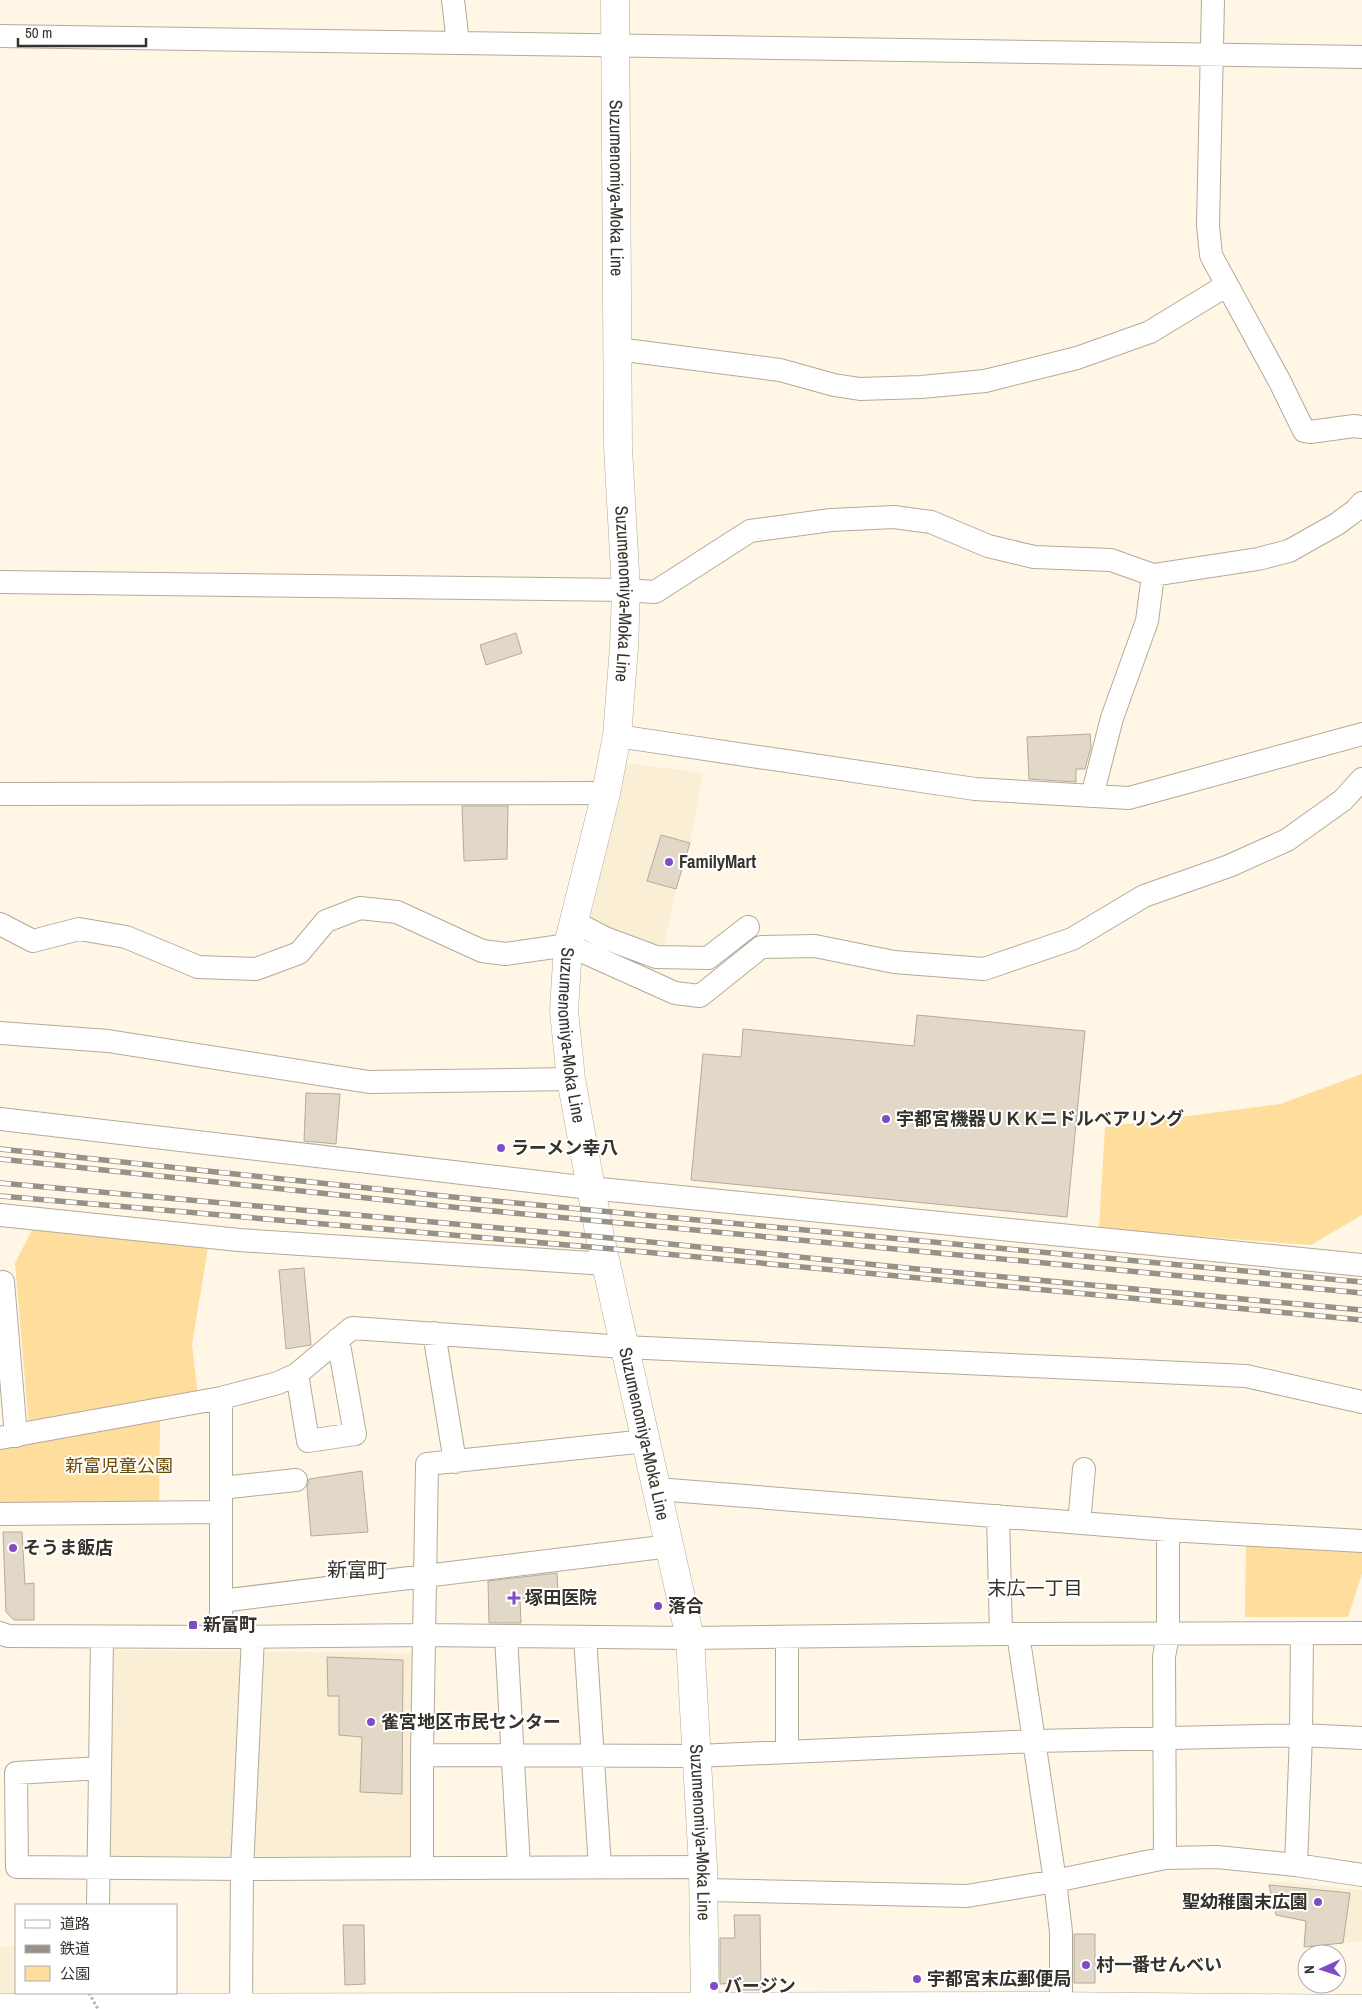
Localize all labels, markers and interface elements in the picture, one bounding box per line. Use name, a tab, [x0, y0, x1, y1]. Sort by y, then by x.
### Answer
scale bar	[18, 15, 145, 47]
text: 50 m	[25, 22, 52, 43]
street label: Suzumenomiya-Moka Line	[604, 100, 630, 276]
street label: Suzumenomiya-Moka Line	[609, 505, 639, 683]
place label: FamilyMart	[679, 849, 756, 874]
marker: FamilyMart	[663, 856, 675, 868]
street label: Suzumenomiya-Moka Line	[552, 947, 592, 1125]
place label: 宇都宮機器ＵＫＫニドルベアリング	[896, 1106, 1184, 1131]
marker: 宇都宮機器ＵＫＫニドルベアリング	[880, 1113, 892, 1125]
place label: ラーメン幸八	[511, 1135, 618, 1160]
marker: ラーメン幸八	[495, 1142, 507, 1154]
street label: Suzumenomiya-Moka Line	[613, 1345, 676, 1522]
park label: 新富児童公園	[65, 1453, 173, 1478]
place label: そうま飯店	[23, 1535, 113, 1560]
marker: そうま飯店	[7, 1542, 19, 1554]
district label: 新富町	[327, 1556, 387, 1583]
district label: 末広一丁目	[987, 1575, 1083, 1601]
place label: 塚田医院	[525, 1585, 597, 1610]
marker: 塚田医院	[507, 1591, 521, 1605]
place label: 落合	[668, 1593, 704, 1618]
marker: 落合	[652, 1600, 664, 1612]
place label: 新富町	[203, 1612, 257, 1637]
marker: 新富町	[187, 1619, 199, 1631]
place label: 雀宮地区市民センター	[381, 1709, 561, 1734]
marker: 雀宮地区市民センター	[365, 1716, 377, 1728]
street label: Suzumenomiya-Moka Line	[684, 1743, 717, 1921]
place label: 聖幼稚園末広園	[1182, 1889, 1308, 1914]
marker: 聖幼稚園末広園	[1312, 1896, 1324, 1908]
legend	[15, 1904, 178, 1994]
text: 道路	[60, 1913, 90, 1934]
text: 鉄道	[60, 1938, 90, 1959]
north arrow	[1297, 1944, 1347, 1994]
place label: 村一番せんべい	[1096, 1952, 1222, 1977]
marker: 村一番せんべい	[1080, 1959, 1092, 1971]
text: 公園	[60, 1963, 90, 1984]
text: N	[1300, 1965, 1318, 1974]
place label: 宇都宮末広郵便局	[927, 1966, 1071, 1991]
place label: バージン	[724, 1973, 796, 1998]
marker: 宇都宮末広郵便局	[911, 1973, 923, 1985]
marker: バージン	[708, 1980, 720, 1992]

